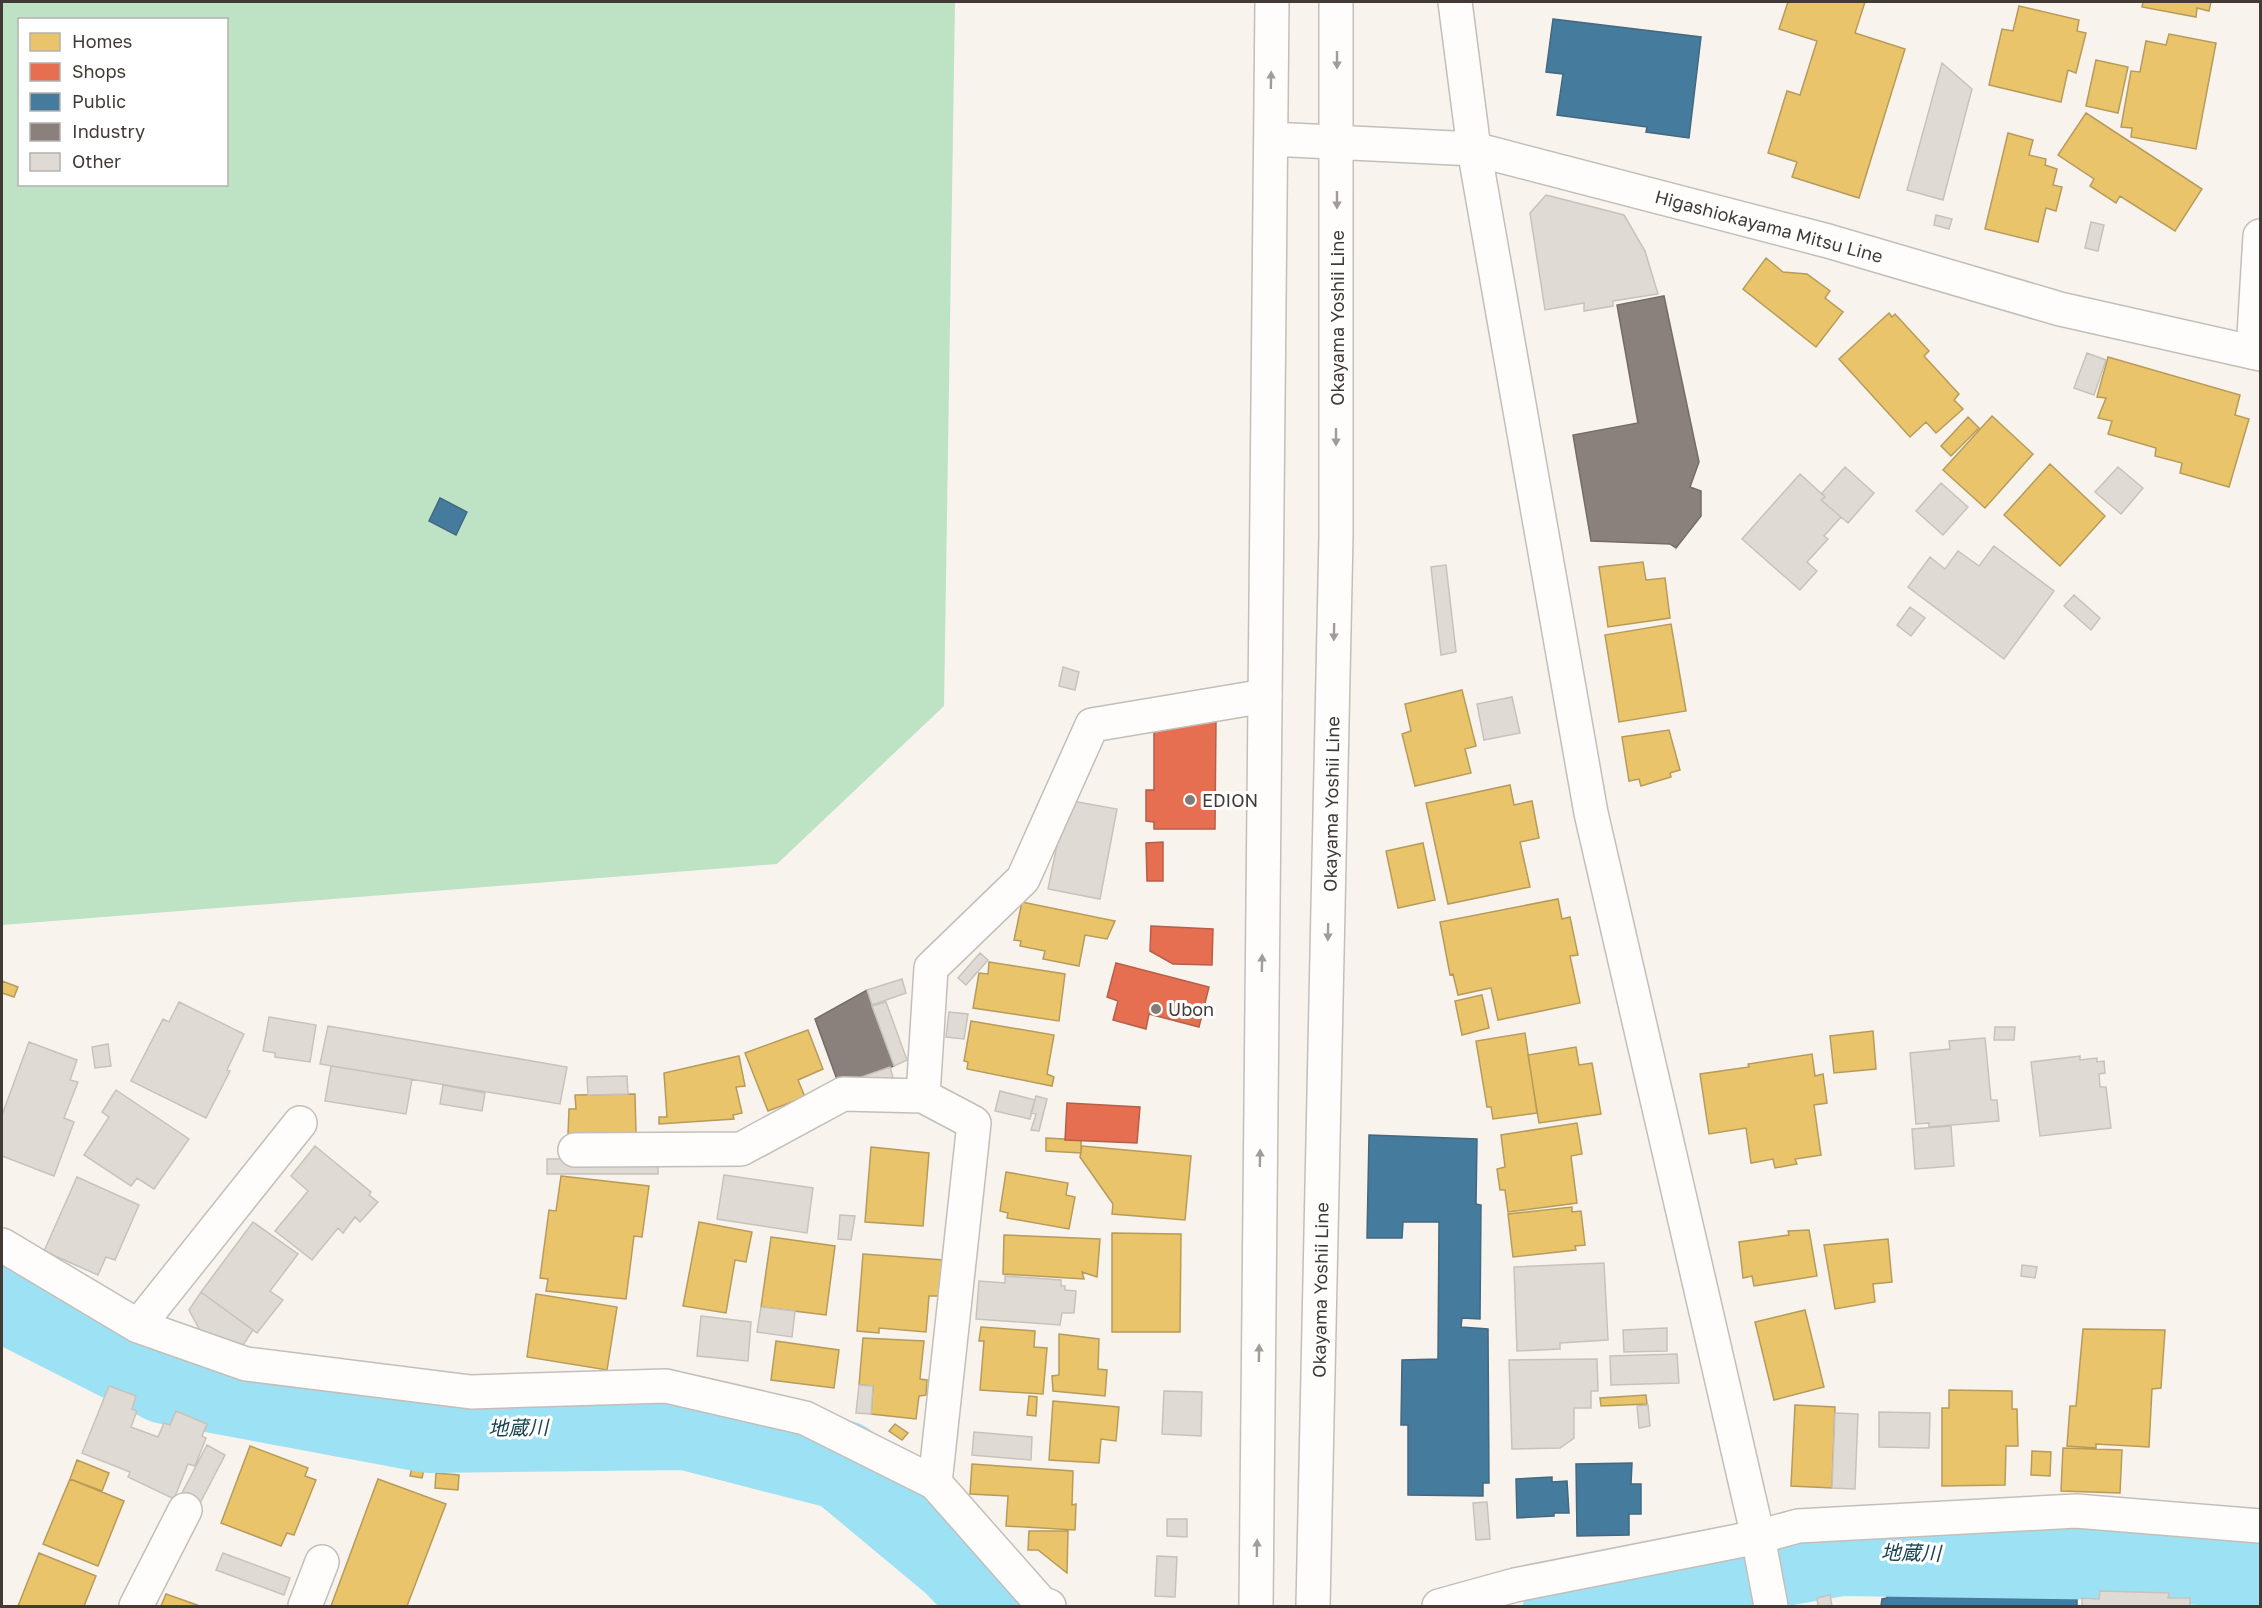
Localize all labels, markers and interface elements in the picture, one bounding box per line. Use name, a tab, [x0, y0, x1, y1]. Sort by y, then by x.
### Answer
legend	[18, 18, 228, 186]
text: Homes	[72, 30, 132, 52]
one-way arrow	[1332, 50, 1342, 69]
text: Shops	[72, 60, 126, 82]
one-way arrow	[1266, 71, 1276, 90]
text: Public	[72, 90, 126, 112]
text: Industry	[72, 120, 145, 142]
text: Other	[72, 150, 121, 172]
street label: Higashiokayama Mitsu Line	[1653, 185, 1885, 267]
one-way arrow	[1332, 191, 1342, 210]
street label: Okayama Yoshii Line	[1326, 230, 1348, 406]
one-way arrow	[1332, 428, 1341, 447]
one-way arrow	[1329, 623, 1339, 642]
street label: Okayama Yoshii Line	[1318, 716, 1344, 892]
place label: EDION	[1202, 789, 1258, 811]
marker: EDION	[1183, 793, 1197, 807]
one-way arrow	[1323, 923, 1333, 942]
one-way arrow	[1257, 954, 1267, 973]
place label: Ubon	[1168, 998, 1214, 1020]
marker: Ubon	[1149, 1002, 1163, 1016]
one-way arrow	[1255, 1149, 1265, 1168]
street label: Okayama Yoshii Line	[1307, 1202, 1333, 1378]
one-way arrow	[1254, 1344, 1263, 1363]
water label: 地蔵川	[488, 1414, 550, 1440]
one-way arrow	[1252, 1539, 1262, 1558]
water label: 地蔵川	[1881, 1539, 1943, 1565]

